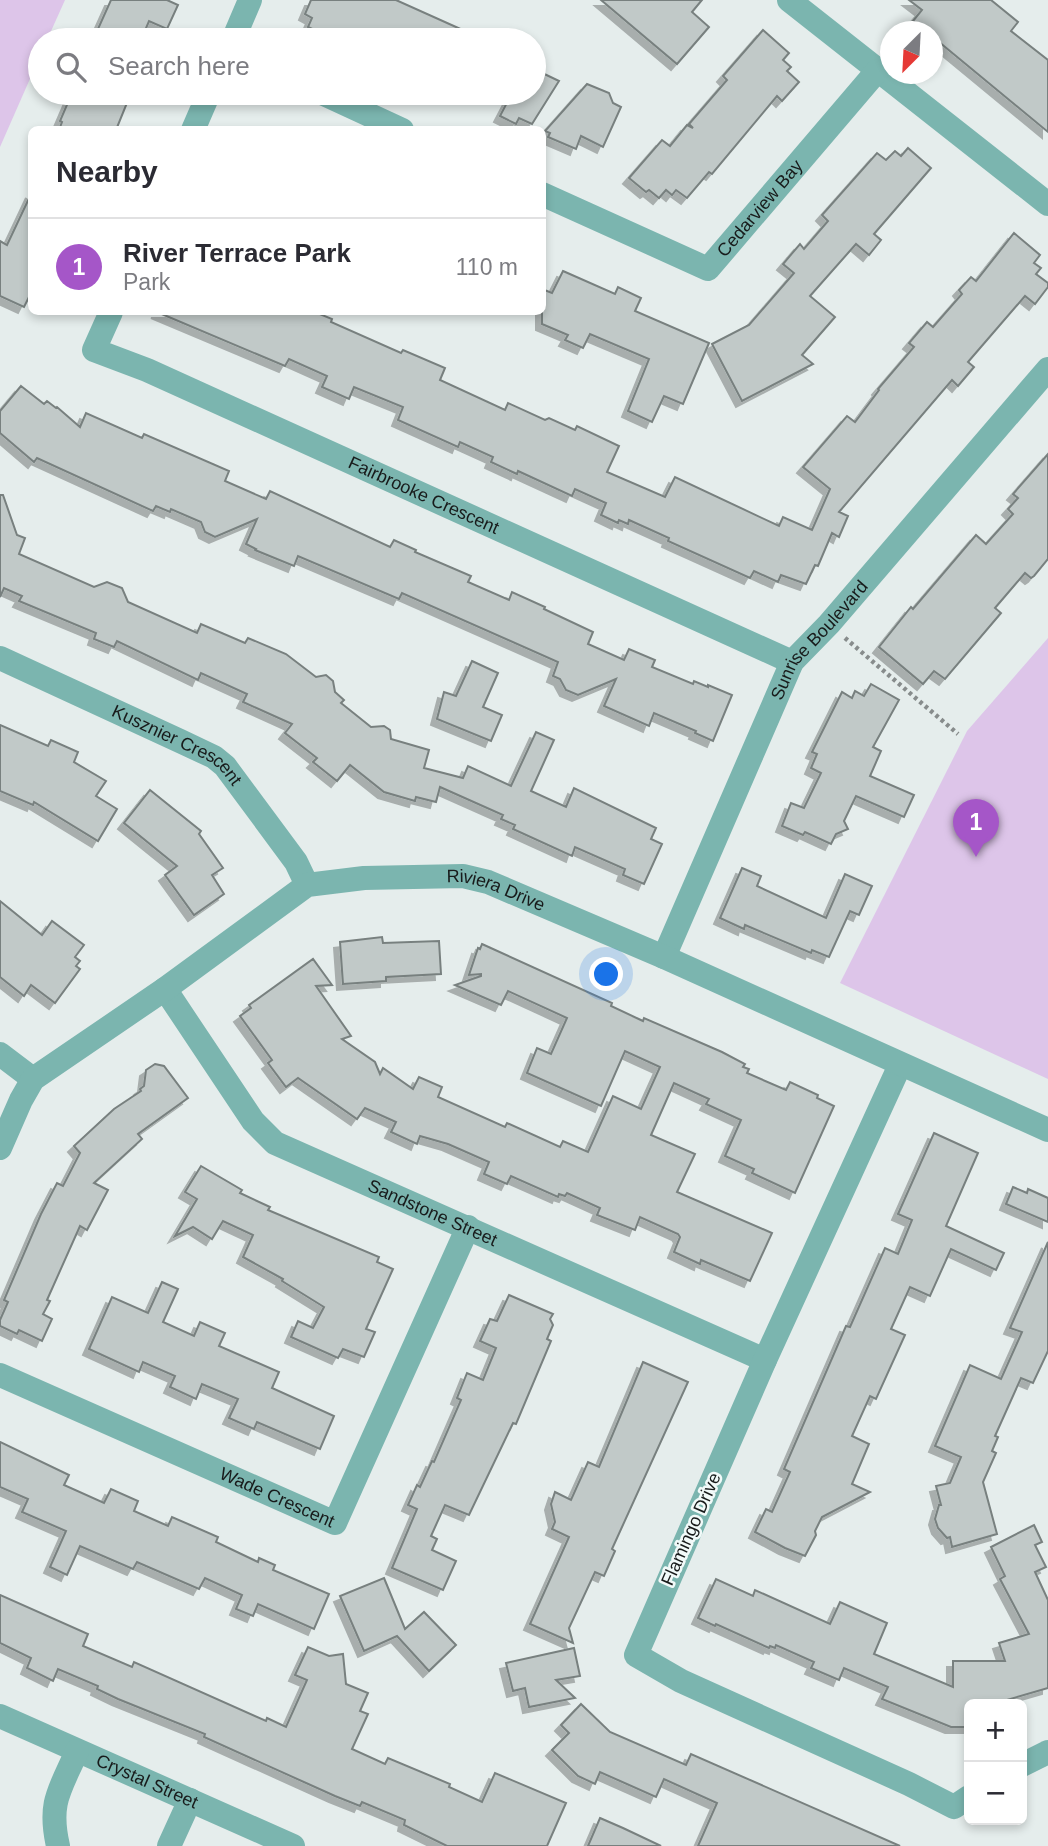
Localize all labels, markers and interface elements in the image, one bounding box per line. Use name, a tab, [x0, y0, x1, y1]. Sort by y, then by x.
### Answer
north arrow	[880, 21, 943, 84]
search box	[28, 28, 546, 105]
icon: search	[52, 48, 90, 86]
text: Search here	[108, 51, 250, 81]
text: Nearby	[56, 155, 158, 188]
street label: Cedarview Bay	[713, 156, 807, 261]
text: River Terrace Park	[123, 238, 351, 268]
text: 1	[73, 254, 85, 280]
text: 110 m	[456, 254, 518, 280]
text: Park	[123, 269, 170, 295]
street label: Fairbrooke Crescent	[345, 453, 502, 538]
street label: Sunrise Boulevard	[767, 577, 872, 703]
street label: Kusznier Crescent	[109, 701, 246, 789]
pin: 1	[953, 799, 999, 857]
street label: Riviera Drive	[446, 866, 548, 915]
your location	[589, 957, 623, 991]
street label: Sandstone Street	[365, 1175, 500, 1250]
street label: Wade Crescent	[217, 1463, 338, 1532]
street label: Flamingo Drive	[657, 1470, 725, 1588]
map controls	[964, 1699, 1027, 1825]
button: +	[964, 1699, 1027, 1762]
street label: Crystal Street	[93, 1750, 201, 1813]
button: −	[964, 1762, 1027, 1825]

